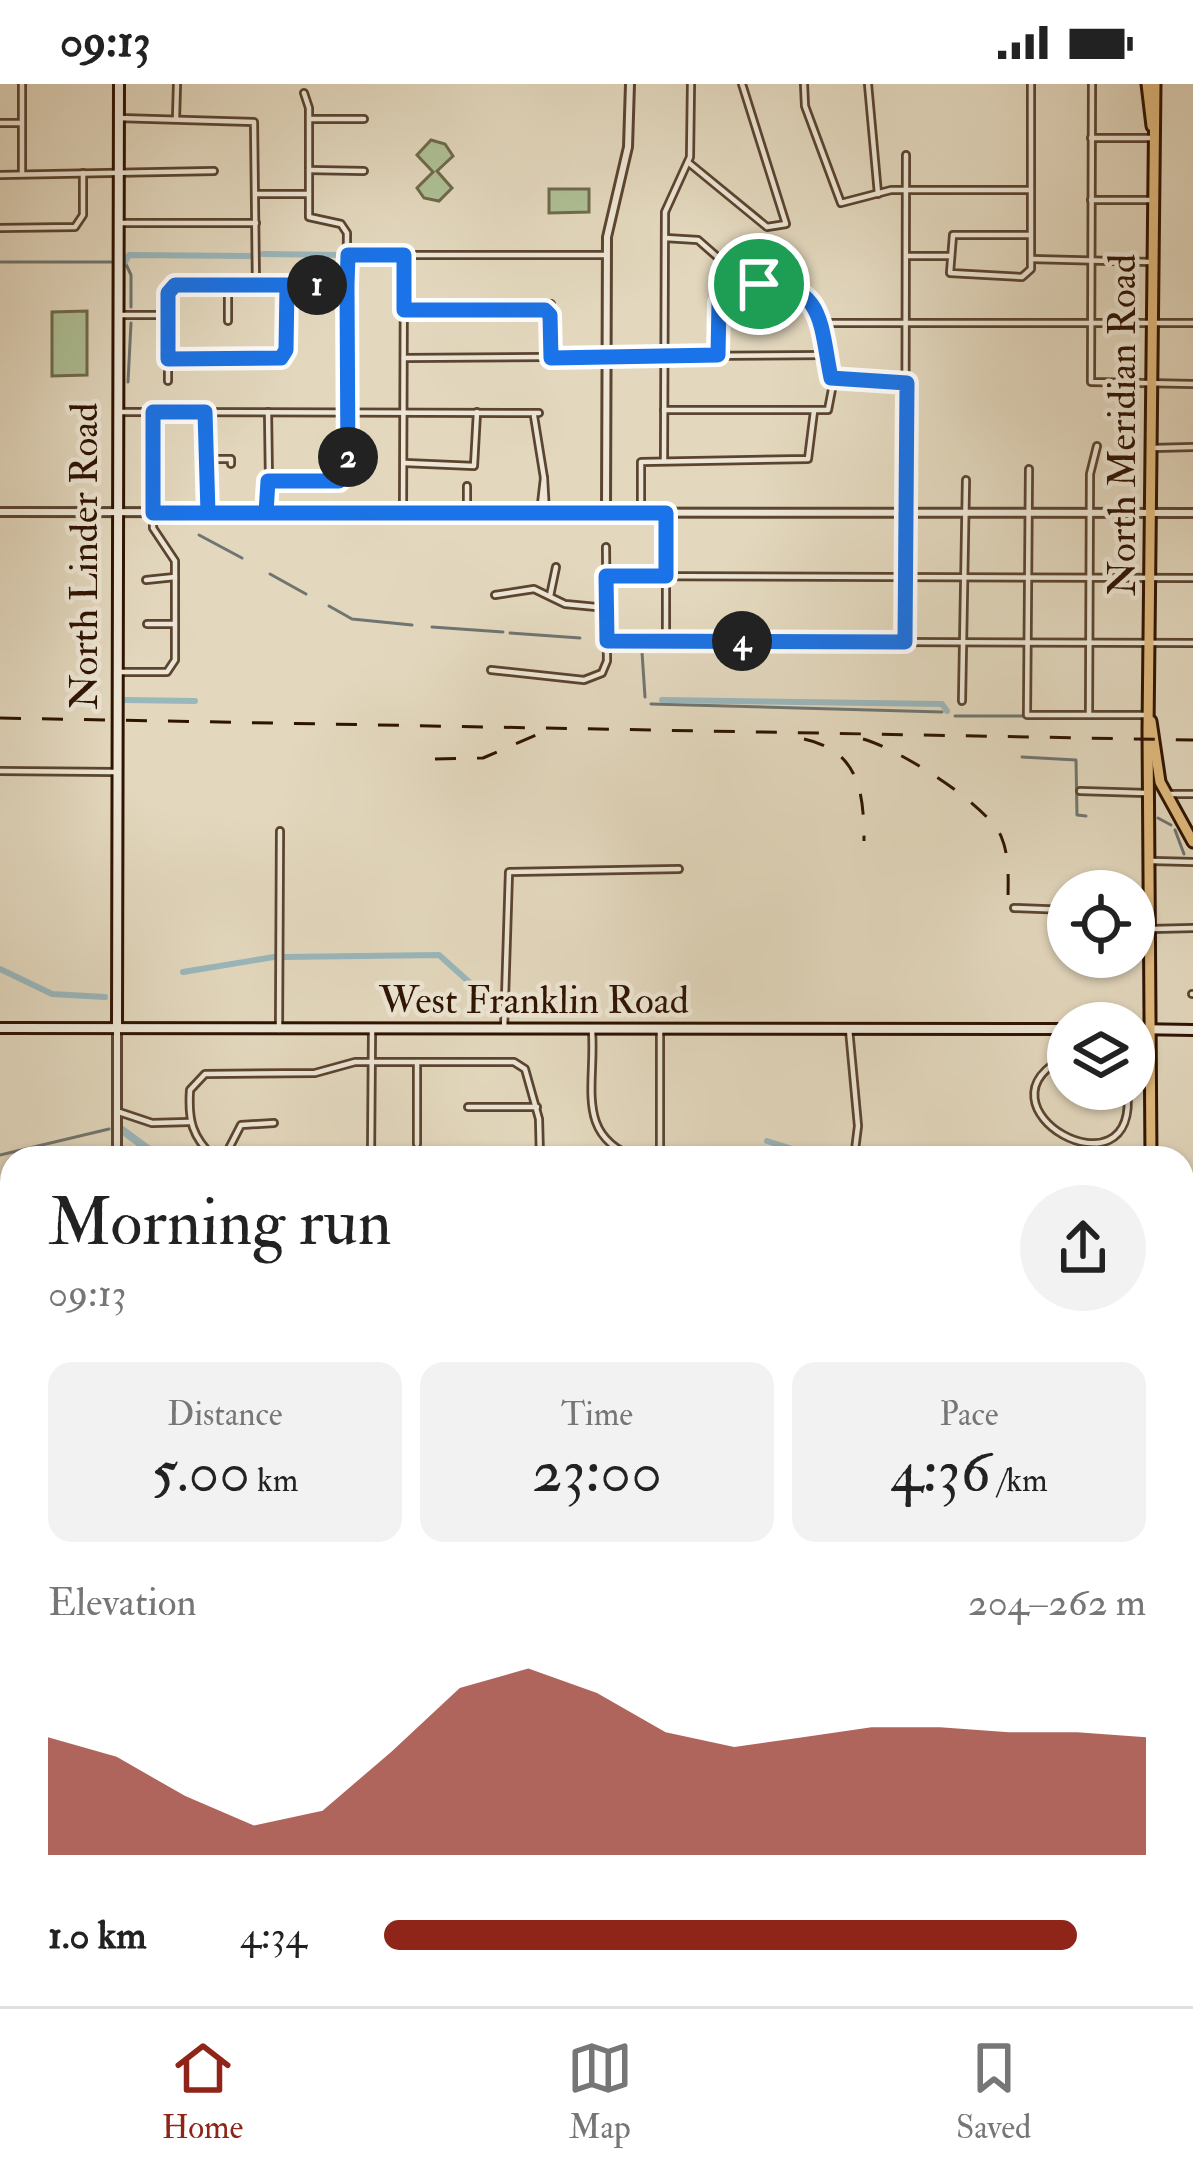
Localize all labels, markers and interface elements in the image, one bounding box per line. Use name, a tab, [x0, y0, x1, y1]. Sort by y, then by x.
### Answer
text: 09:13	[60, 14, 151, 70]
pin	[708, 233, 810, 335]
icon: arrive	[726, 251, 792, 317]
street label: North Meridian Road	[1098, 254, 1147, 596]
pin: 1	[287, 255, 347, 315]
text: 1	[311, 264, 323, 305]
street label: North Linder Road	[60, 402, 109, 710]
pin: 2	[318, 427, 378, 487]
text: 2	[340, 436, 356, 477]
pin: 4	[712, 611, 772, 671]
text: 4	[733, 620, 751, 661]
map controls	[1047, 870, 1155, 1110]
button: locate	[1047, 870, 1155, 978]
street label: West Franklin Road	[378, 976, 689, 1025]
button: layers	[1047, 1002, 1155, 1110]
text: Morning run	[48, 1182, 392, 1265]
button: share	[1020, 1185, 1146, 1311]
text: 09:13	[48, 1269, 127, 1318]
text: Distance	[167, 1394, 283, 1435]
text: Time	[561, 1394, 633, 1435]
text: Pace	[939, 1394, 999, 1435]
text: 5.00	[152, 1435, 250, 1510]
text: 23:00	[532, 1435, 662, 1510]
text: 4:36	[890, 1435, 991, 1510]
text: km	[250, 1460, 298, 1501]
text: /km	[991, 1460, 1048, 1501]
text: Elevation	[48, 1578, 197, 1627]
text: 204–262 m	[968, 1578, 1146, 1627]
text: 1.0 km	[48, 1911, 147, 1960]
text: 4:34	[240, 1911, 307, 1960]
tab: Home	[162, 2035, 243, 2148]
tab: Map	[567, 2035, 633, 2148]
tab: Saved	[956, 2035, 1031, 2148]

